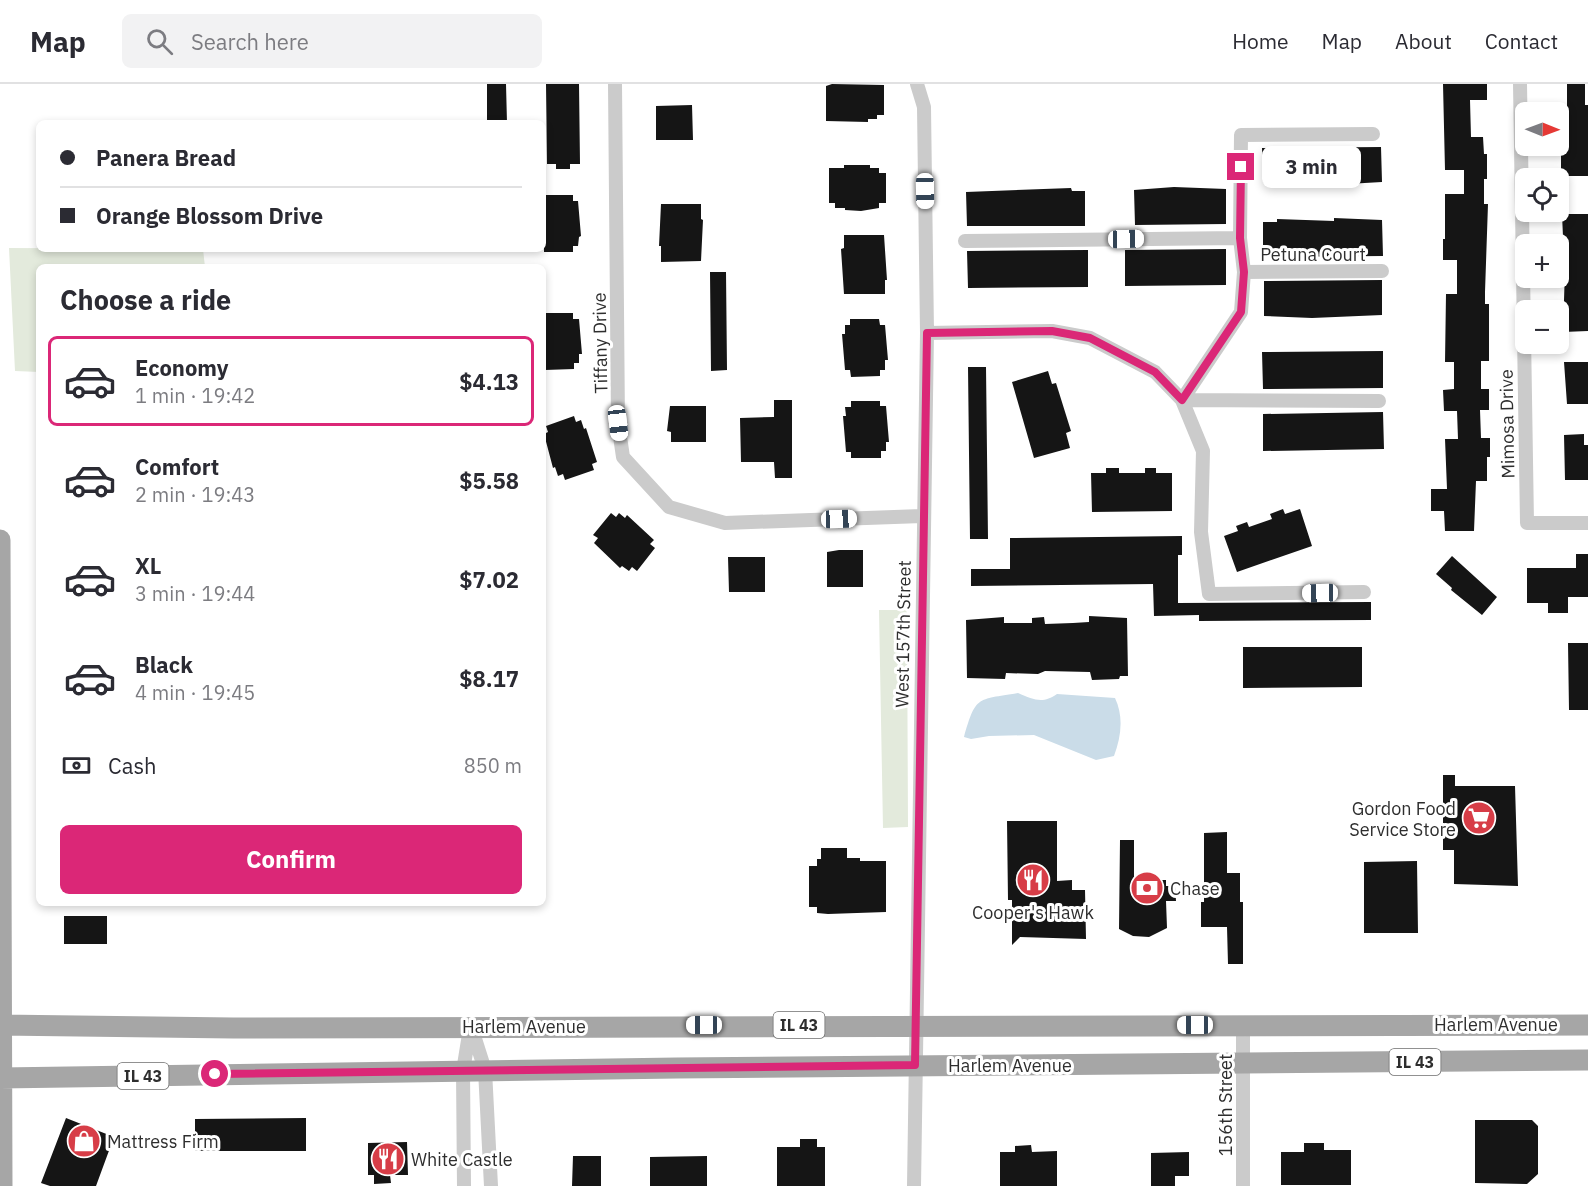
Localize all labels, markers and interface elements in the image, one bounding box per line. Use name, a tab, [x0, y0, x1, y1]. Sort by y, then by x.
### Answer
search box	[122, 14, 542, 68]
text: Map	[30, 23, 86, 60]
icon: search	[143, 25, 176, 58]
text: Search here	[191, 27, 309, 56]
text: Home	[1232, 27, 1289, 55]
text: Map	[1322, 27, 1362, 55]
text: About	[1395, 27, 1452, 55]
text: Contact	[1485, 27, 1558, 55]
north arrow	[1515, 102, 1569, 156]
map controls	[1515, 102, 1569, 354]
text: Panera Bread	[96, 143, 236, 172]
callout: 3 min	[1262, 146, 1361, 188]
route end	[1227, 153, 1254, 180]
text: 3 min	[1285, 153, 1338, 180]
button: locate	[1515, 168, 1569, 222]
car	[916, 173, 934, 209]
text: Orange Blossom Drive	[96, 201, 323, 230]
car	[1108, 230, 1144, 248]
button: +	[1515, 234, 1569, 288]
street label: Petuna Court	[1260, 243, 1366, 266]
text: Choose a ride	[60, 282, 231, 317]
street label: Tiffany Drive	[588, 292, 612, 394]
button: −	[1515, 300, 1569, 354]
text: Economy	[135, 353, 229, 382]
icon: car	[63, 354, 117, 408]
text: $4.13	[459, 367, 519, 396]
street label: Mimosa Drive	[1495, 369, 1519, 479]
text: 1 min · 19:42	[135, 382, 255, 409]
car	[607, 404, 629, 442]
text: Comfort	[135, 452, 219, 481]
icon: car	[63, 453, 117, 507]
text: $5.58	[459, 466, 519, 495]
text: 2 min · 19:43	[135, 481, 255, 508]
car	[821, 509, 857, 529]
text: XL	[135, 551, 161, 580]
icon: car	[63, 552, 117, 606]
street label: West 157th Street	[890, 560, 916, 708]
text: $7.02	[459, 565, 519, 594]
text: 3 min · 19:44	[135, 580, 255, 607]
car	[1302, 584, 1338, 602]
text: Black	[135, 650, 193, 679]
icon: car	[63, 651, 117, 705]
text: $8.17	[459, 664, 519, 693]
text: 4 min · 19:45	[135, 679, 255, 706]
icon: cash	[60, 749, 93, 782]
text: Cash	[108, 751, 157, 780]
text: 850 m	[464, 752, 522, 779]
place label: Gordon Food Service Store	[1349, 797, 1456, 841]
supermarket icon: Gordon Food Service Store	[1461, 800, 1497, 836]
button: Confirm	[60, 825, 522, 894]
restaurant icon: Cooper's Hawk	[1015, 862, 1051, 898]
bank icon: Chase	[1129, 870, 1165, 906]
place label: Chase	[1170, 877, 1220, 900]
place label: Cooper's Hawk	[972, 901, 1094, 924]
road number: IL 43	[774, 1012, 824, 1038]
street label: Harlem Avenue	[1434, 1013, 1558, 1036]
street label: Harlem Avenue	[462, 1015, 586, 1038]
car	[686, 1016, 722, 1034]
car	[1177, 1016, 1213, 1034]
road number: IL 43	[1390, 1049, 1440, 1075]
street label: Harlem Avenue	[948, 1054, 1072, 1077]
street label: 156th Street	[1214, 1054, 1237, 1156]
route start	[201, 1060, 228, 1087]
road number: IL 43	[118, 1063, 168, 1089]
shop icon: Mattress Firm	[66, 1123, 102, 1159]
place label: Mattress Firm	[107, 1130, 219, 1153]
restaurant icon: White Castle	[370, 1141, 406, 1177]
place label: White Castle	[411, 1148, 513, 1171]

